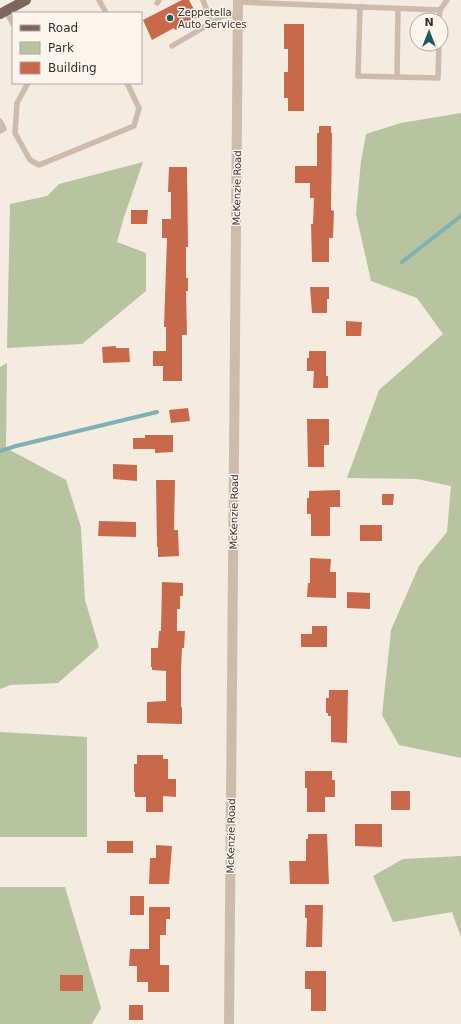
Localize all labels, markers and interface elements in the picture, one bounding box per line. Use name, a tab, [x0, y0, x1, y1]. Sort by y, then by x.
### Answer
place label: Zeppetella Auto Services	[178, 7, 247, 30]
legend	[12, 12, 142, 84]
north arrow	[409, 12, 449, 52]
marker: Zeppetella Auto Services	[165, 13, 175, 23]
text: N	[424, 16, 434, 29]
text: Road	[48, 21, 78, 35]
text: Park	[48, 41, 74, 55]
text: Building	[48, 61, 97, 75]
street label: McKenzie Road	[231, 150, 243, 226]
street label: McKenzie Road	[228, 474, 240, 550]
street label: McKenzie Road	[225, 798, 237, 874]

